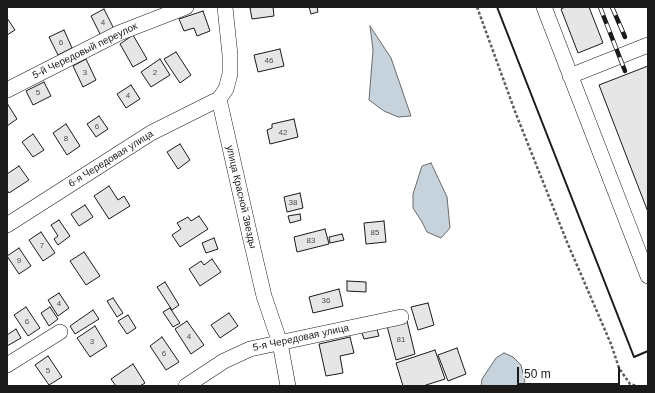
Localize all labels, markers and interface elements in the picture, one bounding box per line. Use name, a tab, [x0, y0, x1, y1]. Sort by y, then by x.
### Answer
house number: 4	[101, 18, 105, 28]
street label: 5-й Чередовый переулок	[31, 20, 139, 82]
house number: 6	[59, 38, 63, 48]
house number: 46	[265, 56, 273, 66]
house number: 3	[83, 68, 87, 78]
house number: 2	[153, 68, 157, 78]
house number: 5	[36, 88, 40, 98]
house number: 4	[126, 91, 130, 101]
house number: 6	[95, 122, 99, 132]
street label: 6-я Чередовая улица	[66, 128, 156, 190]
house number: 42	[279, 128, 287, 138]
house number: 8	[64, 134, 68, 144]
street label: улица Красной Звезды	[223, 144, 259, 250]
house number: 38	[289, 198, 297, 208]
house number: 85	[371, 228, 379, 238]
house number: 83	[307, 236, 315, 246]
house number: 7	[40, 241, 44, 251]
house number: 9	[17, 256, 21, 266]
house number: 36	[322, 296, 330, 306]
house number: 4	[57, 299, 61, 309]
house number: 6	[25, 317, 29, 327]
street label: 5-я Чередовая улица	[252, 322, 350, 354]
house number: 4	[187, 332, 191, 342]
house number: 81	[397, 335, 405, 345]
house number: 3	[90, 337, 94, 347]
house number: 6	[162, 349, 166, 359]
scale bar	[519, 359, 622, 385]
house number: 5	[46, 366, 50, 376]
text: 50 m	[524, 367, 551, 381]

